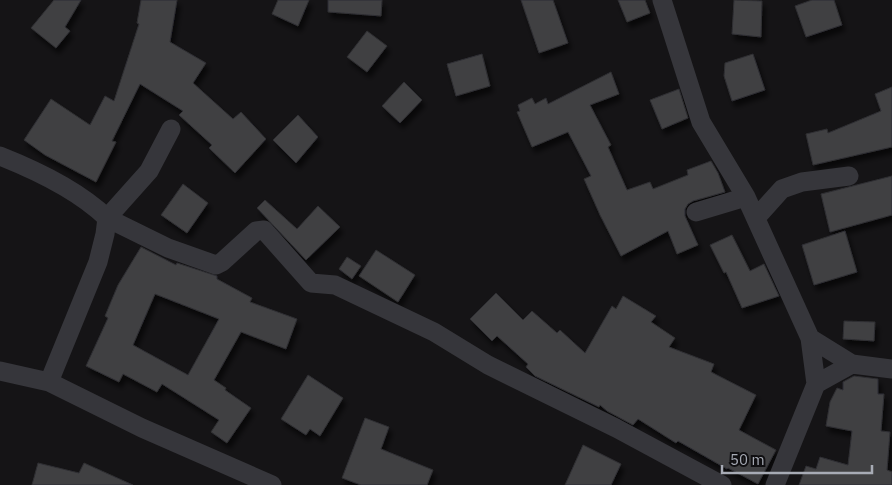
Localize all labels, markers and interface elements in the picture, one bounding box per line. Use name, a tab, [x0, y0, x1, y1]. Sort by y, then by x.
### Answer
scale bar	[722, 442, 872, 474]
text: 50 m	[730, 450, 765, 469]

